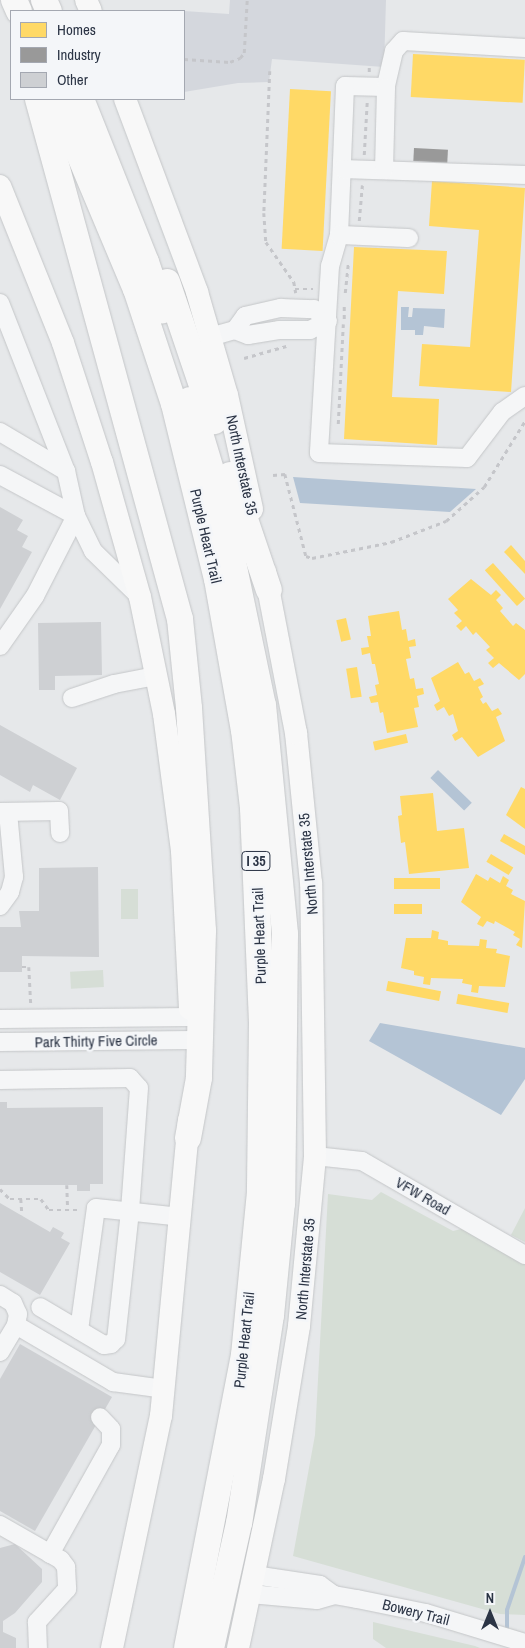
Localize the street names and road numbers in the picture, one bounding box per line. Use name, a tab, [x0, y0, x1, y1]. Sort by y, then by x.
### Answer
street label: North Interstate 35	[223, 413, 261, 517]
street label: Purple Heart Trail	[186, 487, 226, 585]
street label: North Interstate 35	[295, 812, 321, 916]
road number: I 35	[241, 849, 271, 872]
street label: Purple Heart Trail	[248, 887, 270, 985]
street label: Park Thirty Five Circle	[34, 1031, 158, 1051]
street label: VFW Road	[392, 1173, 454, 1219]
street label: North Interstate 35	[292, 1217, 318, 1321]
street label: Purple Heart Trail	[230, 1291, 258, 1389]
street label: Bowery Trail	[381, 1595, 451, 1629]

